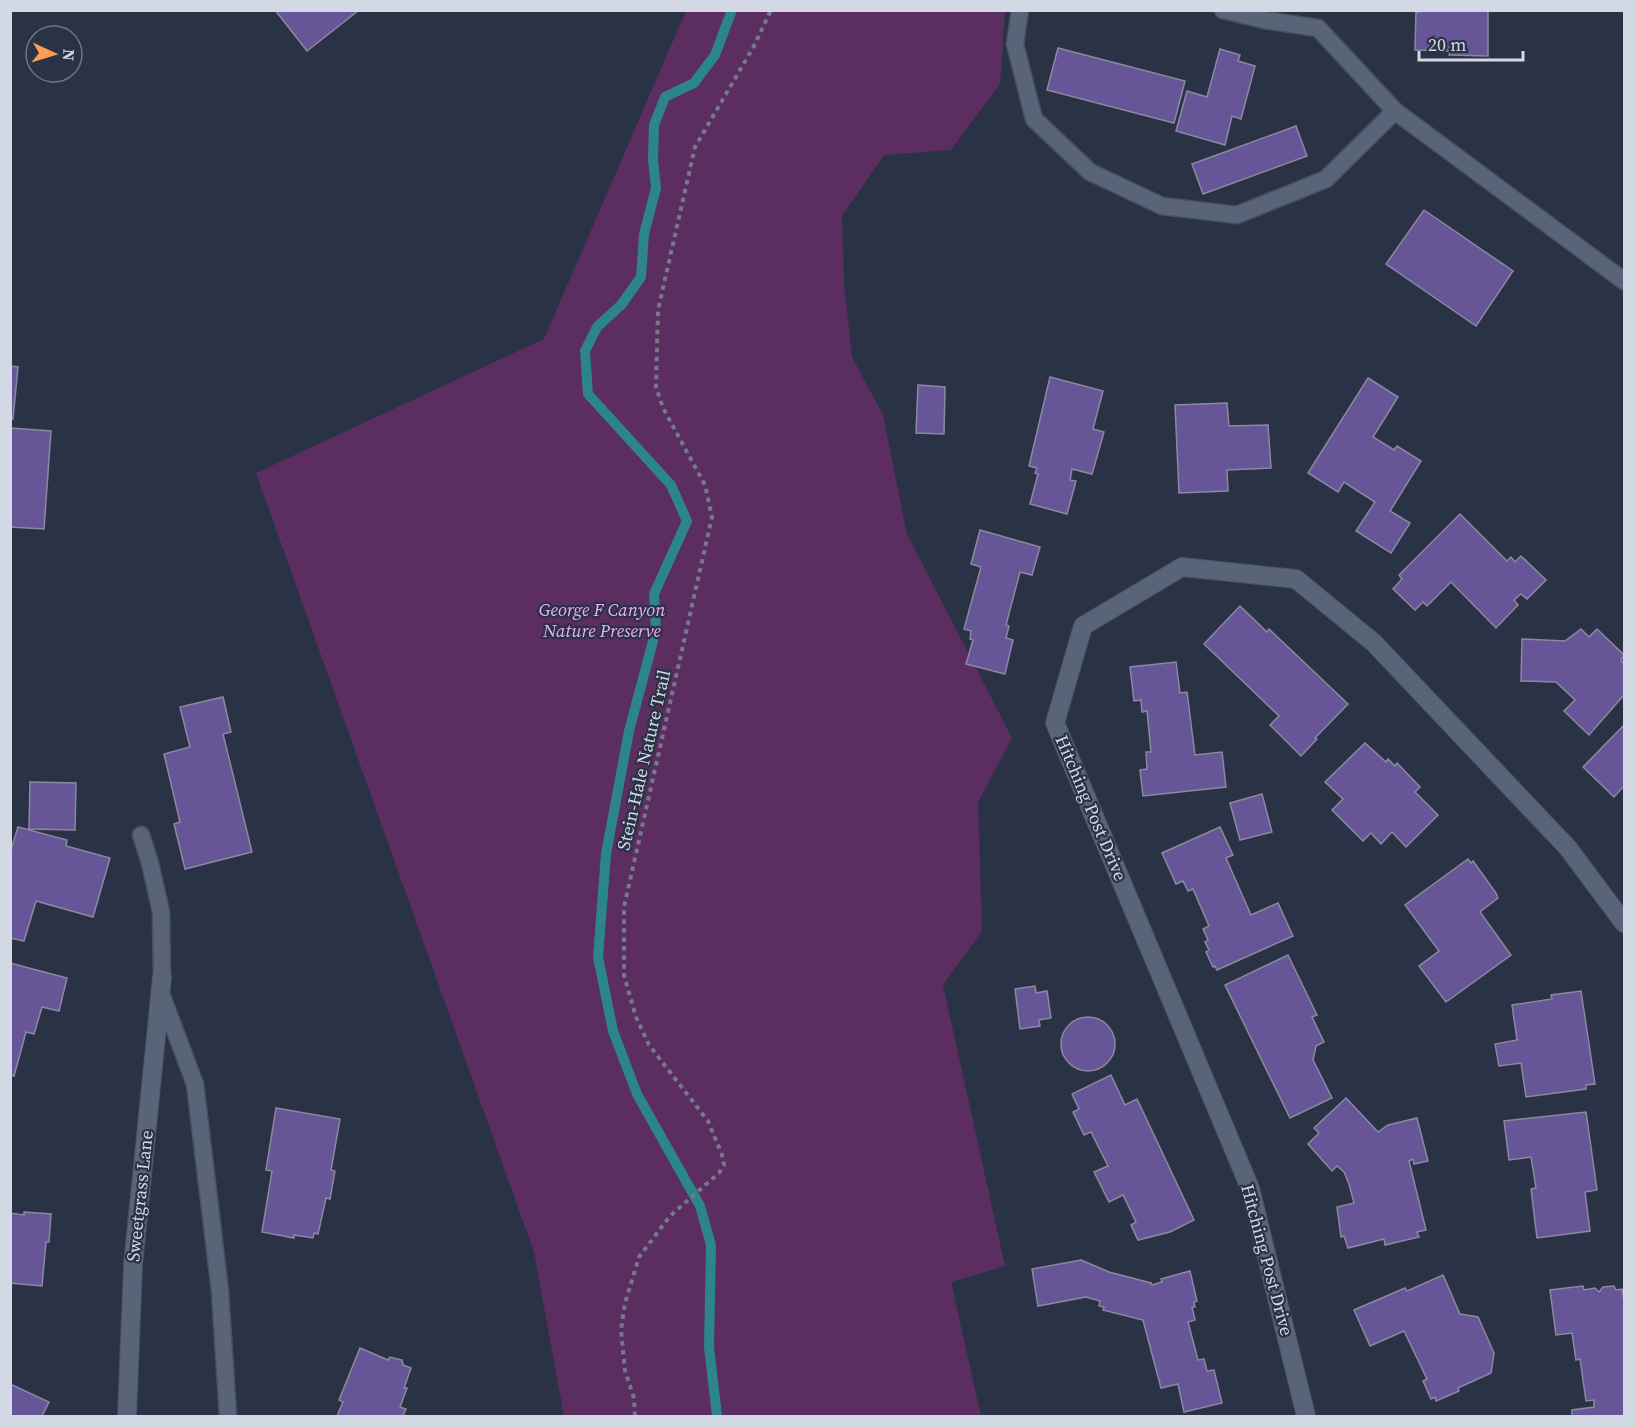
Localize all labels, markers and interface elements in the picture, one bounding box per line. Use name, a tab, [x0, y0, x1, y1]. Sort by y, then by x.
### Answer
north arrow	[24, 24, 84, 84]
scale bar	[1419, 24, 1522, 62]
text: 20 m	[1428, 32, 1466, 57]
text: N	[58, 48, 80, 62]
park label: George F Canyon Nature Preserve	[539, 597, 665, 643]
street label: Stein-Hale Nature Trail	[611, 667, 676, 852]
street label: Hitching Post Drive	[1049, 731, 1133, 884]
street label: Sweetgrass Lane	[120, 1129, 159, 1263]
street label: Hitching Post Drive	[1235, 1181, 1300, 1338]

